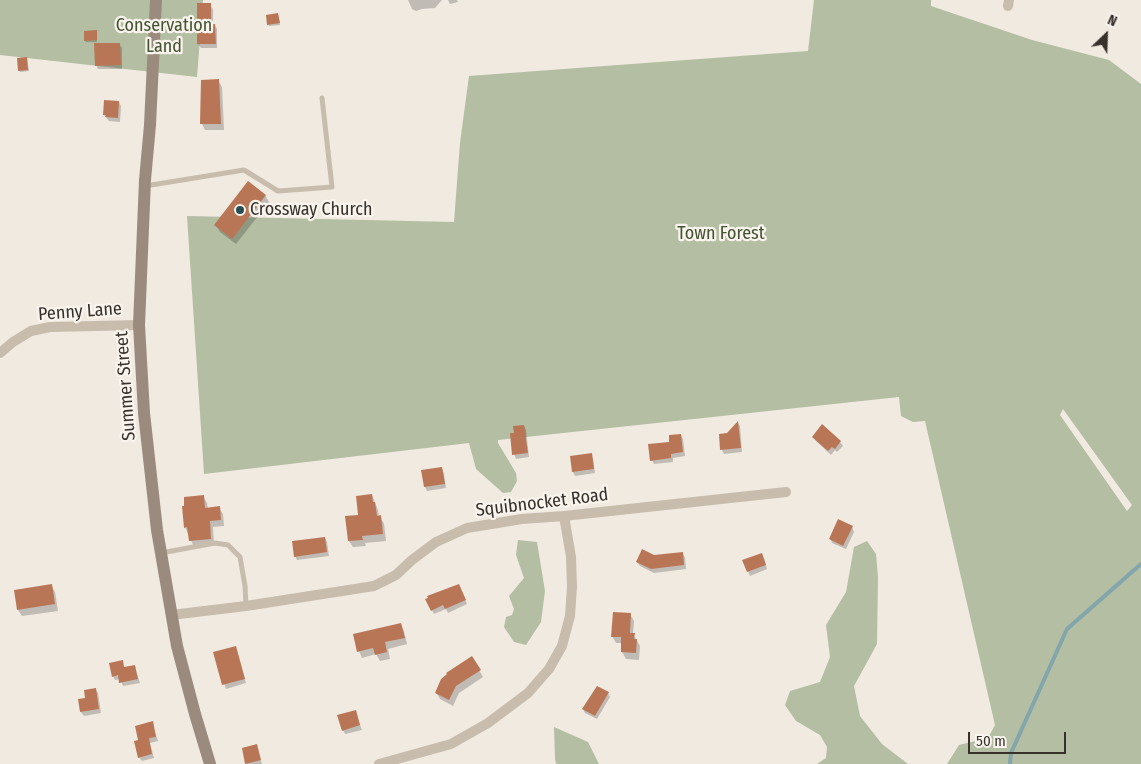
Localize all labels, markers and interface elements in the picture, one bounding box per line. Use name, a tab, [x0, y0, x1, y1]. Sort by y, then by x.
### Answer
north arrow	[1081, 10, 1131, 60]
text: N	[1105, 11, 1120, 30]
park label: Conservation Land	[116, 15, 212, 58]
place label: Crossway Church	[250, 199, 372, 221]
marker: Crossway Church	[234, 204, 246, 216]
park label: Town Forest	[677, 223, 765, 245]
street label: Penny Lane	[37, 298, 123, 326]
street label: Summer Street	[111, 331, 141, 441]
street label: Squibnocket Road	[475, 484, 609, 522]
scale bar	[971, 722, 1068, 754]
text: 50 m	[976, 732, 1006, 750]

